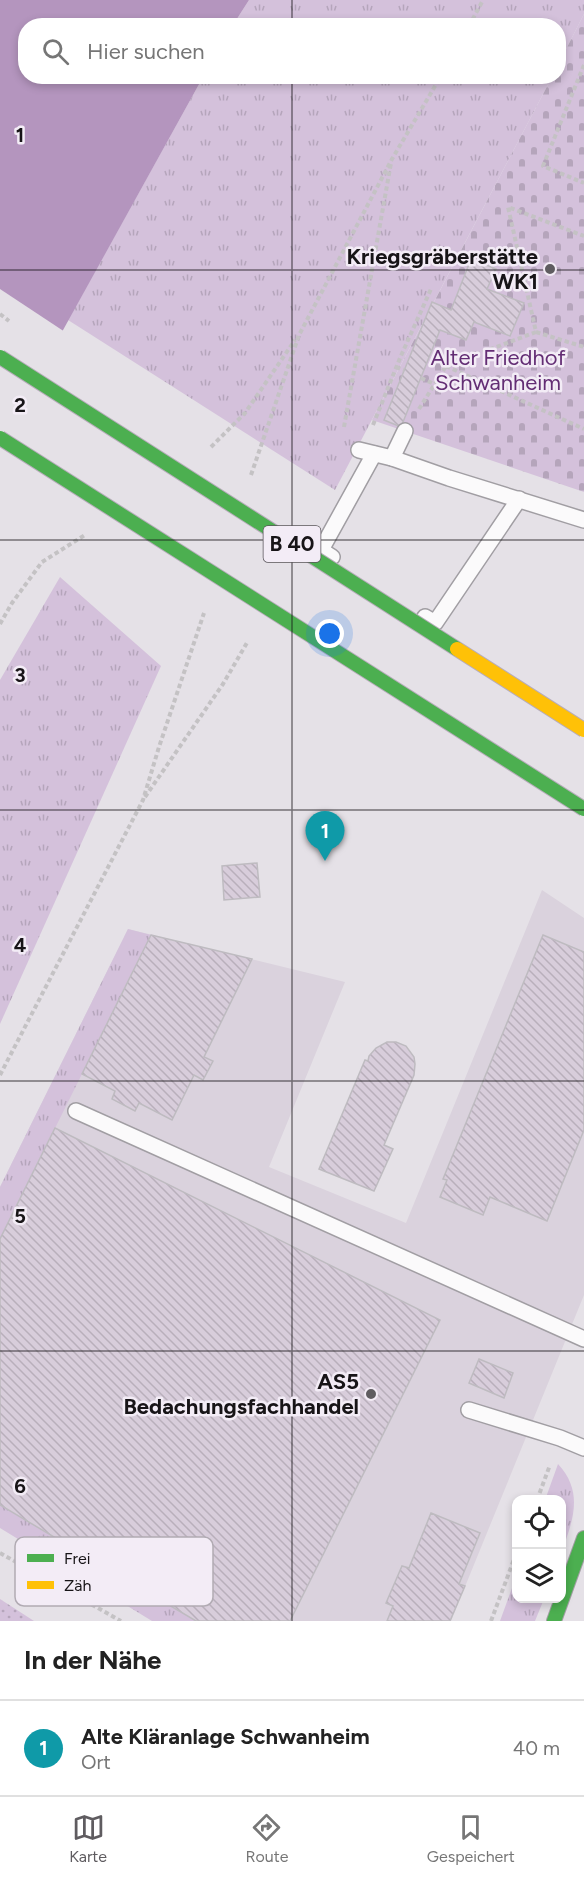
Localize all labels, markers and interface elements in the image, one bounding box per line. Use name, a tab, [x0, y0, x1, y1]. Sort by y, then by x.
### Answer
search box	[18, 18, 566, 84]
icon: search	[39, 35, 72, 68]
text: Hier suchen	[87, 38, 205, 65]
text: 1	[16, 123, 24, 147]
place label: Kriegsgräberstätte WK1	[347, 243, 538, 295]
marker: Kriegsgräberstätte WK1	[543, 262, 557, 276]
park label: Alter Friedhof Schwanheim	[430, 344, 566, 396]
text: 2	[14, 393, 26, 417]
road number: B 40	[264, 526, 320, 562]
your location	[315, 619, 344, 648]
text: 3	[14, 663, 26, 687]
pin: 1	[306, 812, 344, 861]
text: 4	[14, 933, 27, 957]
text: 5	[14, 1204, 26, 1228]
place label: AS5 Bedachungsfachhandel	[123, 1368, 359, 1420]
marker: AS5 Bedachungsfachhandel	[364, 1387, 378, 1401]
text: 6	[14, 1474, 26, 1498]
map controls	[512, 1495, 566, 1603]
button: locate	[512, 1495, 566, 1549]
legend	[15, 1537, 213, 1606]
text: Frei	[64, 1549, 90, 1568]
button: layers	[512, 1549, 566, 1603]
text: Zäh	[64, 1576, 91, 1595]
text: In der Nähe	[24, 1644, 161, 1676]
text: Alte Kläranlage Schwanheim	[81, 1723, 370, 1750]
text: 1	[39, 1736, 48, 1760]
text: 40 m	[513, 1736, 560, 1760]
text: Ort	[81, 1750, 111, 1774]
tab: Karte	[69, 1811, 107, 1866]
tab: Route	[245, 1811, 288, 1866]
tab: Gespeichert	[427, 1811, 515, 1866]

